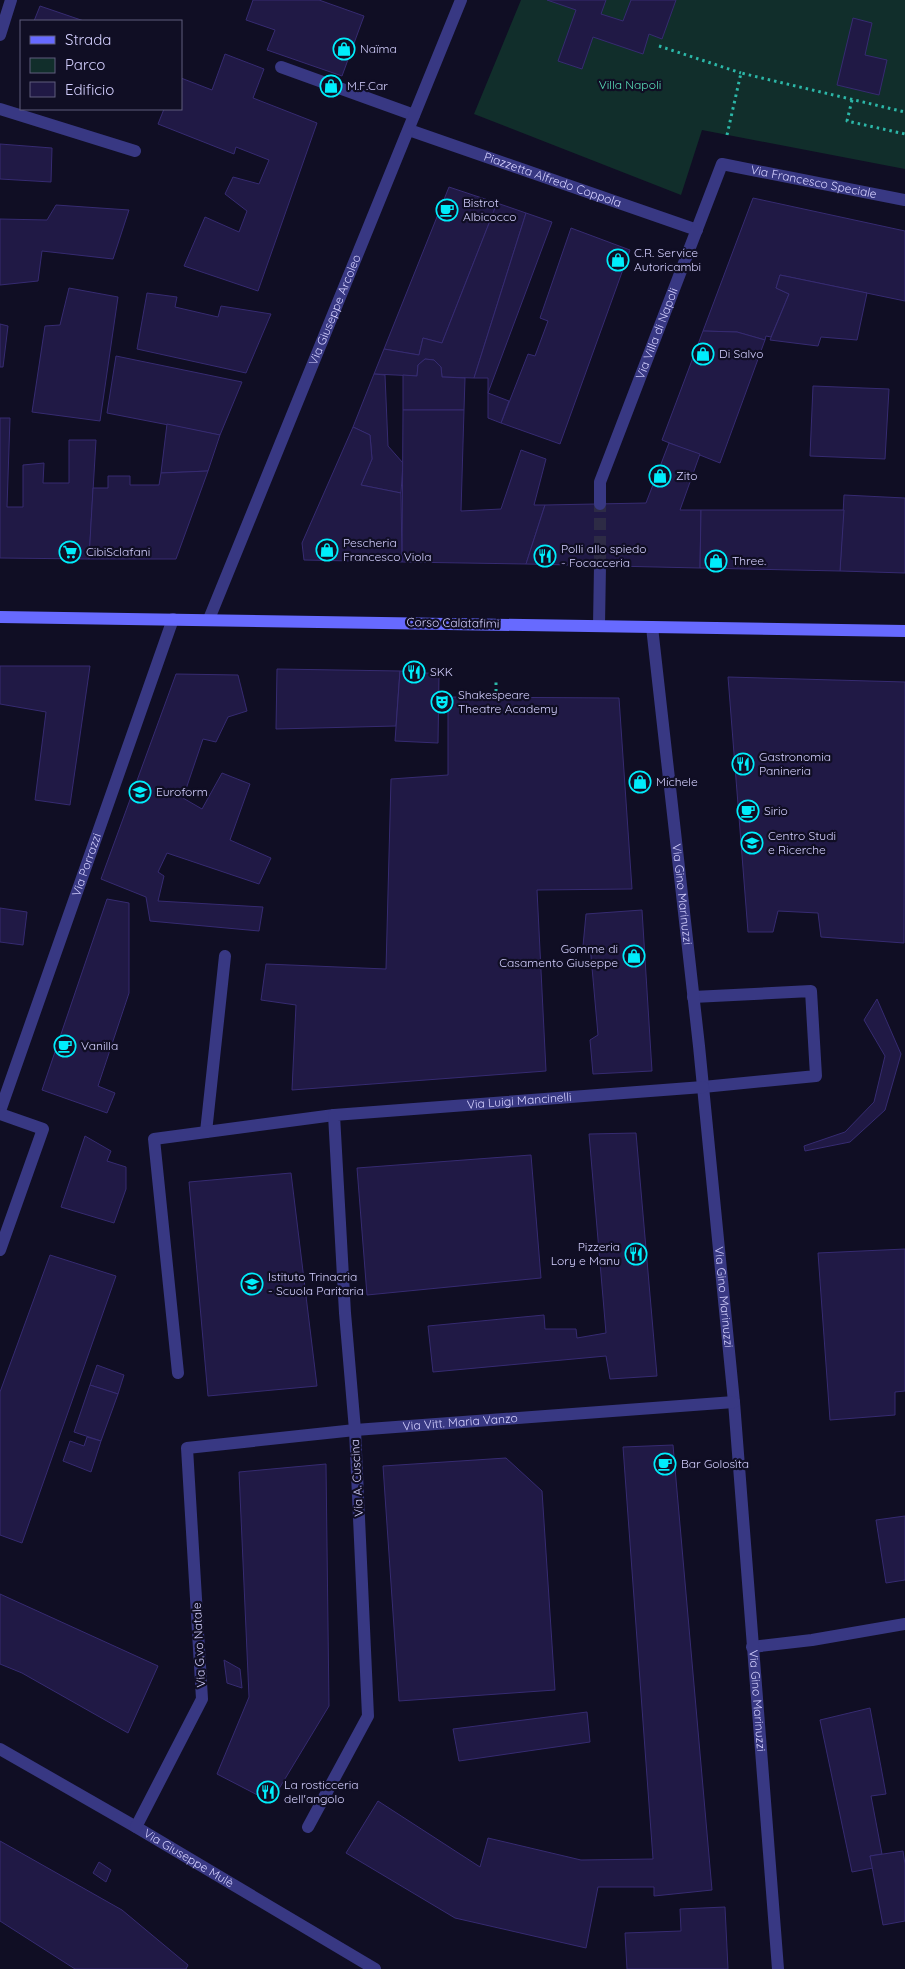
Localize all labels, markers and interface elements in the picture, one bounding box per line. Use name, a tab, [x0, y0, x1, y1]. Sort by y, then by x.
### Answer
legend	[20, 20, 182, 110]
text: Strada	[65, 30, 111, 49]
shop icon: Naïma	[332, 37, 356, 61]
place label: Naïma	[360, 41, 397, 56]
text: Parco	[65, 55, 105, 74]
shop icon: M.F.Car	[319, 74, 343, 98]
park label: Villa Napoli	[599, 77, 661, 92]
place label: M.F.Car	[347, 78, 388, 93]
text: Edificio	[65, 80, 114, 99]
street label: Piazzetta Alfredo Coppola	[482, 149, 624, 210]
street label: Via Francesco Speciale	[749, 162, 878, 201]
place label: Bistrot Albicocco	[463, 195, 517, 224]
cafe icon: Bistrot Albicocco	[435, 198, 459, 222]
place label: C.R. Service Autoricambi	[634, 245, 701, 274]
shop icon: C.R. Service Autoricambi	[606, 248, 630, 272]
street label: Via Giuseppe Arcoleo	[305, 252, 364, 367]
street label: Via Villa di Napoli	[632, 285, 681, 381]
shop icon: Di Salvo	[691, 342, 715, 366]
place label: Di Salvo	[719, 346, 763, 361]
shop icon: Zito	[648, 464, 672, 488]
place label: Zito	[676, 468, 698, 483]
place label: Pescheria Francesco Viola	[343, 535, 432, 564]
shop icon: Pescheria Francesco Viola	[315, 538, 339, 562]
supermarket icon: CibiSclafani	[58, 540, 82, 564]
place label: Polli allo spiedo - Focacceria	[561, 541, 647, 570]
place label: CibiSclafani	[86, 544, 150, 559]
restaurant icon: Polli allo spiedo - Focacceria	[533, 544, 557, 568]
shop icon: Three.	[704, 549, 728, 573]
place label: Three.	[732, 553, 766, 568]
street label: Corso Calatafimi	[407, 614, 499, 631]
restaurant icon: SKK	[402, 660, 426, 684]
place label: SKK	[430, 664, 453, 679]
place label: Shakespeare Theatre Academy	[458, 687, 558, 716]
theatre icon: Shakespeare Theatre Academy	[430, 690, 454, 714]
place label: Gastronomia Panineria	[759, 749, 831, 778]
restaurant icon: Gastronomia Panineria	[731, 752, 755, 776]
shop icon: Michele	[628, 770, 652, 794]
place label: Michele	[656, 774, 698, 789]
school or university icon: Euroform	[128, 780, 152, 804]
place label: Euroform	[156, 784, 208, 799]
cafe icon: Sirio	[736, 799, 760, 823]
place label: Sirio	[764, 803, 788, 818]
place label: Centro Studi e Ricerche	[768, 828, 836, 857]
street label: Via Porrazzi	[68, 831, 104, 898]
school or university icon: Centro Studi e Ricerche	[740, 831, 764, 855]
street label: Via Gino Marinuzzi	[669, 843, 696, 946]
place label: Gomme di Casamento Giuseppe	[499, 941, 618, 970]
shop icon: Gomme di Casamento Giuseppe	[622, 944, 646, 968]
cafe icon: Vanilla	[53, 1034, 77, 1058]
place label: Vanilla	[81, 1038, 118, 1053]
street label: Via Luigi Mancinelli	[466, 1089, 572, 1112]
place label: Pizzeria Lory e Manu	[551, 1239, 620, 1268]
restaurant icon: Pizzeria Lory e Manu	[624, 1242, 648, 1266]
street label: Via Gino Marinuzzi	[712, 1246, 737, 1348]
place label: Istituto Trinacria - Scuola Paritaria	[268, 1269, 364, 1298]
school or university icon: Istituto Trinacria - Scuola Paritaria	[240, 1272, 264, 1296]
street label: Via Vitt. Maria Vanzo	[402, 1410, 518, 1433]
street label: Via A. Cuscina	[347, 1439, 366, 1517]
cafe icon: Bar Golosìta	[653, 1452, 677, 1476]
place label: Bar Golosìta	[681, 1456, 749, 1471]
street label: Via G.vo Natale	[189, 1602, 208, 1688]
street label: Via Gino Marinuzzi	[746, 1649, 769, 1752]
place label: La rosticceria dell'angolo	[284, 1777, 358, 1806]
restaurant icon: La rosticceria dell'angolo	[256, 1780, 280, 1804]
street label: Via Giuseppe Mulè	[141, 1825, 237, 1890]

